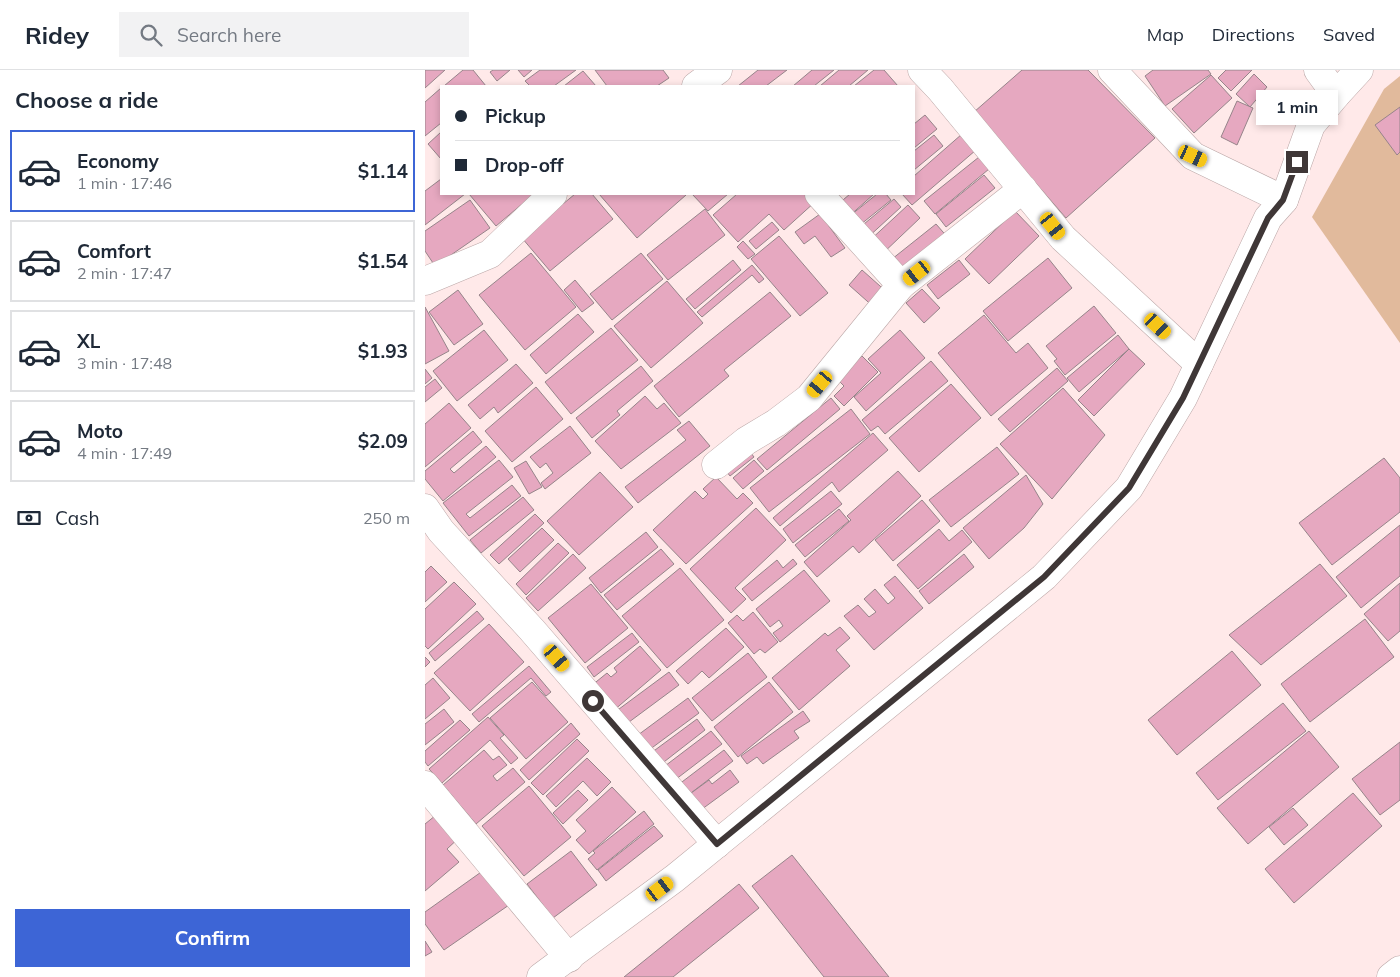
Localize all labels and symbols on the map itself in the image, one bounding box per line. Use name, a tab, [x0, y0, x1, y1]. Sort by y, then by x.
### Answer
callout: 1 min	[1256, 89, 1338, 124]
car	[1176, 143, 1209, 169]
route end	[1286, 151, 1308, 173]
car	[1037, 210, 1068, 242]
car	[900, 258, 933, 288]
car	[1141, 310, 1174, 342]
car	[804, 368, 835, 400]
car	[541, 642, 572, 674]
route start	[582, 690, 604, 712]
car	[643, 874, 676, 904]

